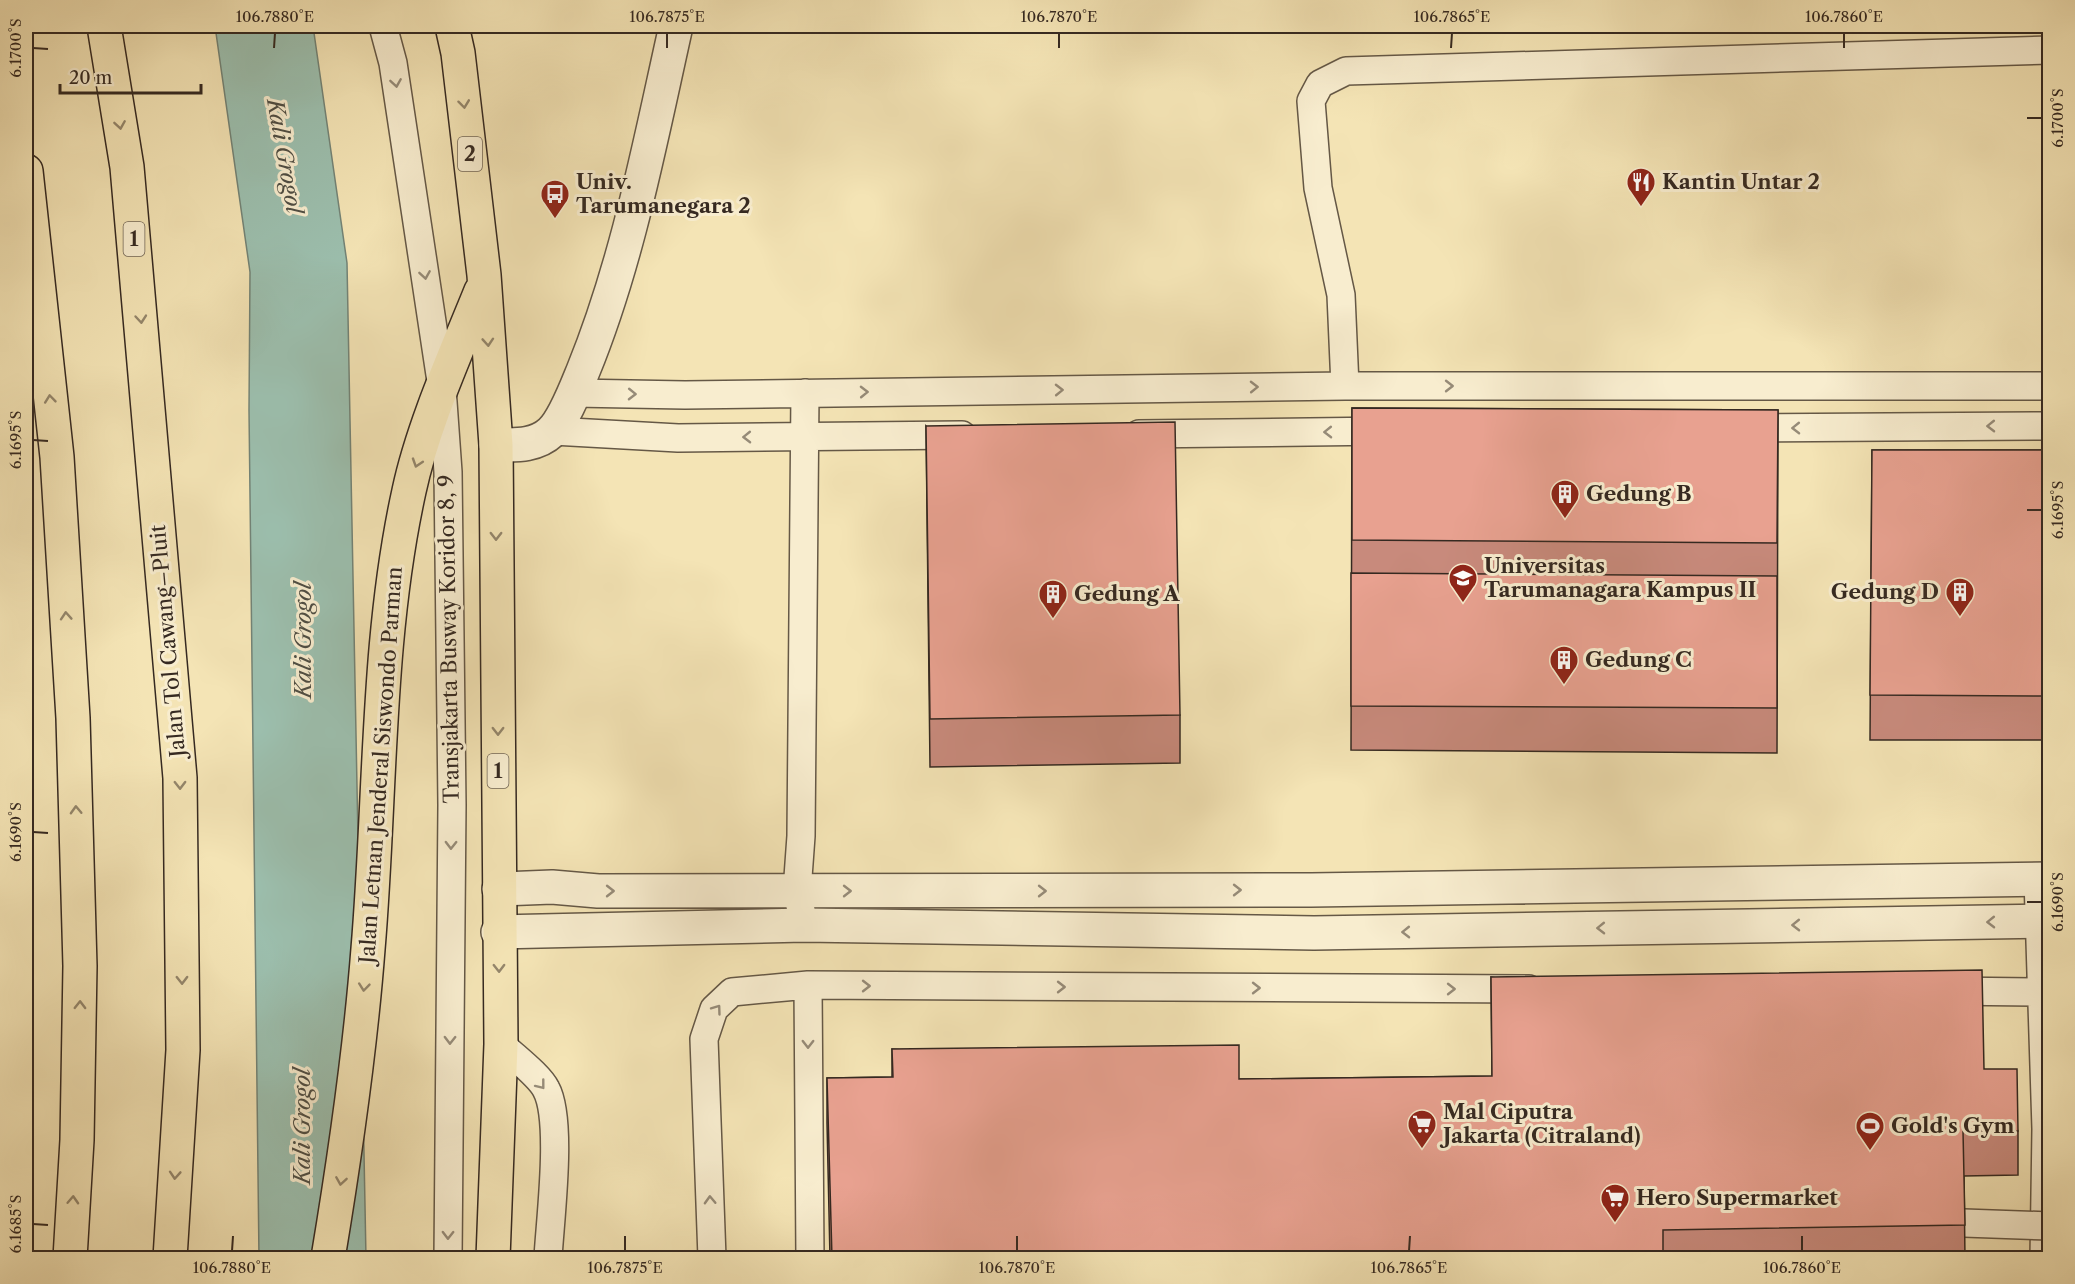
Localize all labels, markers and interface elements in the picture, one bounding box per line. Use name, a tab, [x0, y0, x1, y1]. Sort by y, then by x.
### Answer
text: 106.7880°E	[236, 7, 314, 26]
text: 106.7875°E	[629, 7, 705, 26]
text: 106.7870°E	[1021, 7, 1097, 26]
text: 106.7865°E	[1414, 7, 1490, 26]
text: 106.7860°E	[1805, 7, 1883, 26]
text: 6.1700°S	[6, 18, 25, 78]
scale bar	[60, 57, 201, 95]
text: 20 m	[69, 67, 113, 89]
one-way arrow	[389, 78, 401, 87]
text: 6.1700°S	[2048, 88, 2067, 148]
water label: Kali Grogol	[261, 95, 308, 219]
one-way arrow	[457, 99, 470, 109]
one-way arrow	[114, 120, 126, 129]
road number: 2	[458, 137, 482, 171]
restaurant icon: Kantin Untar 2	[1625, 166, 1657, 208]
place label: Univ. Tarumanegara 2	[576, 169, 751, 218]
place label: Kantin Untar 2	[1662, 169, 1820, 194]
bus stop icon: Univ. Tarumanegara 2	[539, 178, 571, 220]
road number: 1	[124, 222, 144, 256]
one-way arrow	[418, 270, 431, 280]
one-way arrow	[134, 314, 147, 323]
one-way arrow	[482, 337, 495, 346]
one-way arrow	[1444, 380, 1453, 392]
one-way arrow	[1249, 381, 1258, 394]
one-way arrow	[1054, 384, 1063, 396]
one-way arrow	[859, 386, 868, 398]
one-way arrow	[628, 388, 637, 401]
one-way arrow	[44, 395, 57, 404]
text: 6.1695°S	[6, 411, 25, 469]
one-way arrow	[1987, 420, 1996, 432]
one-way arrow	[1792, 422, 1801, 434]
one-way arrow	[1324, 426, 1333, 438]
one-way arrow	[742, 431, 751, 444]
one-way arrow	[412, 457, 425, 468]
street label: Transjakarta Busway Koridor 8, 9	[433, 474, 464, 804]
building icon: Gedung B	[1549, 478, 1581, 520]
place label: Gedung B	[1586, 481, 1692, 506]
text: 6.1695°S	[2048, 481, 2067, 539]
street label: Jalan Tol Cawang–Pluit	[145, 523, 190, 761]
one-way arrow	[490, 532, 503, 541]
place label: Universitas Tarumanagara Kampus II	[1484, 553, 1756, 602]
school or university icon: Universitas Tarumanagara Kampus II	[1447, 562, 1479, 604]
street label: Jalan Letnan Jenderal Siswondo Parman	[354, 566, 407, 967]
building icon: Gedung D	[1944, 576, 1976, 618]
building icon: Gedung A	[1037, 578, 1069, 620]
water label: Kali Grogol	[290, 579, 317, 700]
place label: Gedung D	[1831, 579, 1939, 604]
place label: Gedung A	[1074, 581, 1180, 606]
one-way arrow	[60, 611, 73, 620]
building icon: Gedung C	[1548, 644, 1580, 686]
place label: Gedung C	[1585, 647, 1692, 672]
one-way arrow	[492, 727, 504, 736]
road number: 1	[488, 754, 508, 788]
one-way arrow	[173, 780, 186, 789]
text: 6.1690°S	[6, 802, 25, 862]
one-way arrow	[69, 806, 82, 815]
one-way arrow	[445, 841, 457, 850]
text: 6.1690°S	[2048, 872, 2067, 932]
one-way arrow	[1233, 884, 1242, 896]
one-way arrow	[606, 885, 615, 897]
one-way arrow	[843, 885, 852, 897]
one-way arrow	[1038, 885, 1047, 897]
one-way arrow	[1987, 916, 1996, 928]
one-way arrow	[1792, 919, 1801, 931]
one-way arrow	[1597, 922, 1606, 935]
one-way arrow	[1402, 926, 1411, 938]
one-way arrow	[493, 964, 505, 973]
one-way arrow	[176, 975, 188, 984]
one-way arrow	[862, 980, 871, 992]
one-way arrow	[1057, 981, 1066, 993]
one-way arrow	[1252, 982, 1261, 994]
one-way arrow	[358, 983, 371, 992]
one-way arrow	[1447, 983, 1456, 995]
one-way arrow	[73, 1001, 86, 1010]
one-way arrow	[710, 1004, 721, 1015]
one-way arrow	[444, 1036, 456, 1045]
one-way arrow	[802, 1039, 815, 1048]
water label: Kali Grogol	[289, 1065, 316, 1186]
one-way arrow	[534, 1078, 545, 1089]
place label: Mal Ciputra Jakarta (Citraland)	[1439, 1099, 1641, 1148]
supermarket icon: Mal Ciputra Jakarta (Citraland)	[1406, 1108, 1438, 1150]
sports icon: Gold's Gym	[1854, 1110, 1886, 1152]
place label: Gold's Gym	[1891, 1113, 2015, 1138]
one-way arrow	[169, 1170, 182, 1179]
one-way arrow	[335, 1176, 347, 1186]
supermarket icon: Hero Supermarket	[1599, 1182, 1631, 1224]
place label: Hero Supermarket	[1636, 1185, 1838, 1210]
text: 6.1685°S	[6, 1195, 25, 1253]
one-way arrow	[67, 1196, 80, 1205]
one-way arrow	[704, 1196, 716, 1205]
one-way arrow	[442, 1231, 454, 1240]
text: 106.7880°E	[193, 1258, 271, 1277]
text: 106.7875°E	[587, 1258, 663, 1277]
text: 106.7870°E	[979, 1258, 1055, 1277]
text: 106.7865°E	[1371, 1258, 1447, 1277]
text: 106.7860°E	[1763, 1258, 1841, 1277]

